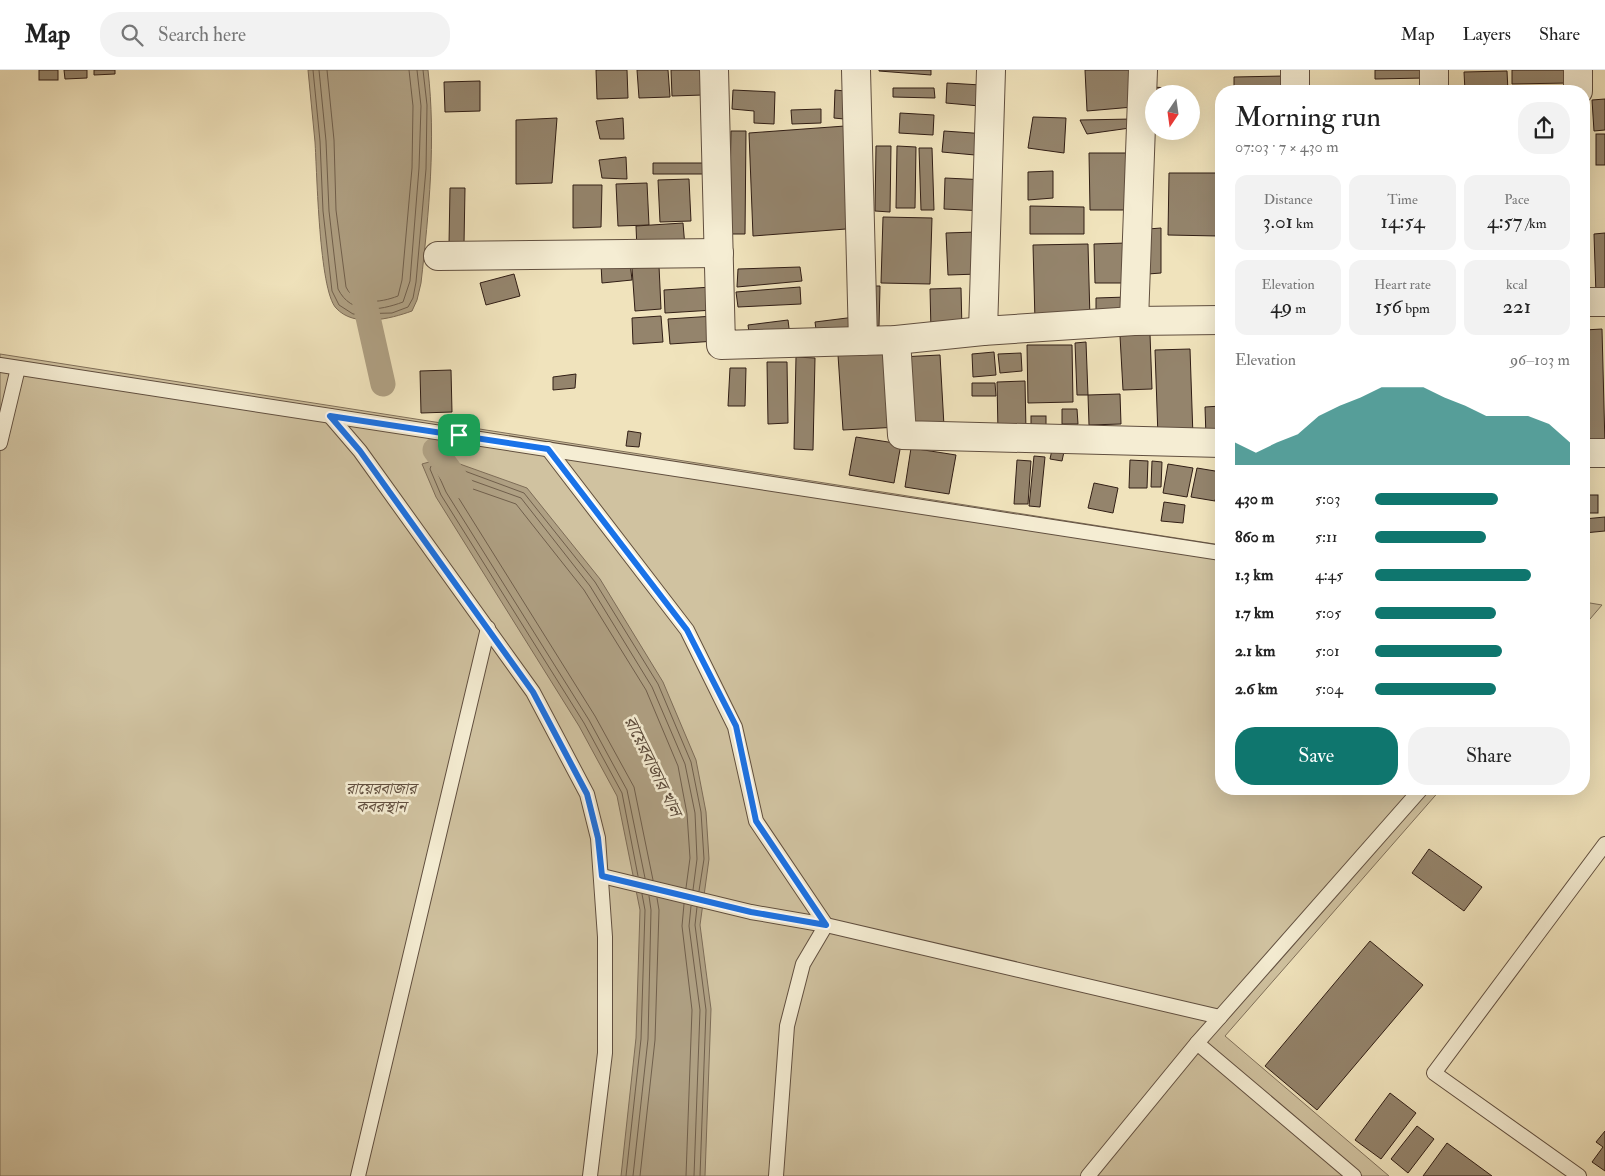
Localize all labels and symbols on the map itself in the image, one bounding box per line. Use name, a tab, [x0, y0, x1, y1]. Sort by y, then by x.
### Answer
north arrow	[1145, 85, 1200, 140]
pin	[438, 414, 480, 456]
water label: রায়েরবাজার খাল	[618, 712, 688, 824]
park label: রায়েরবাজার কবরস্থান	[346, 779, 419, 817]

